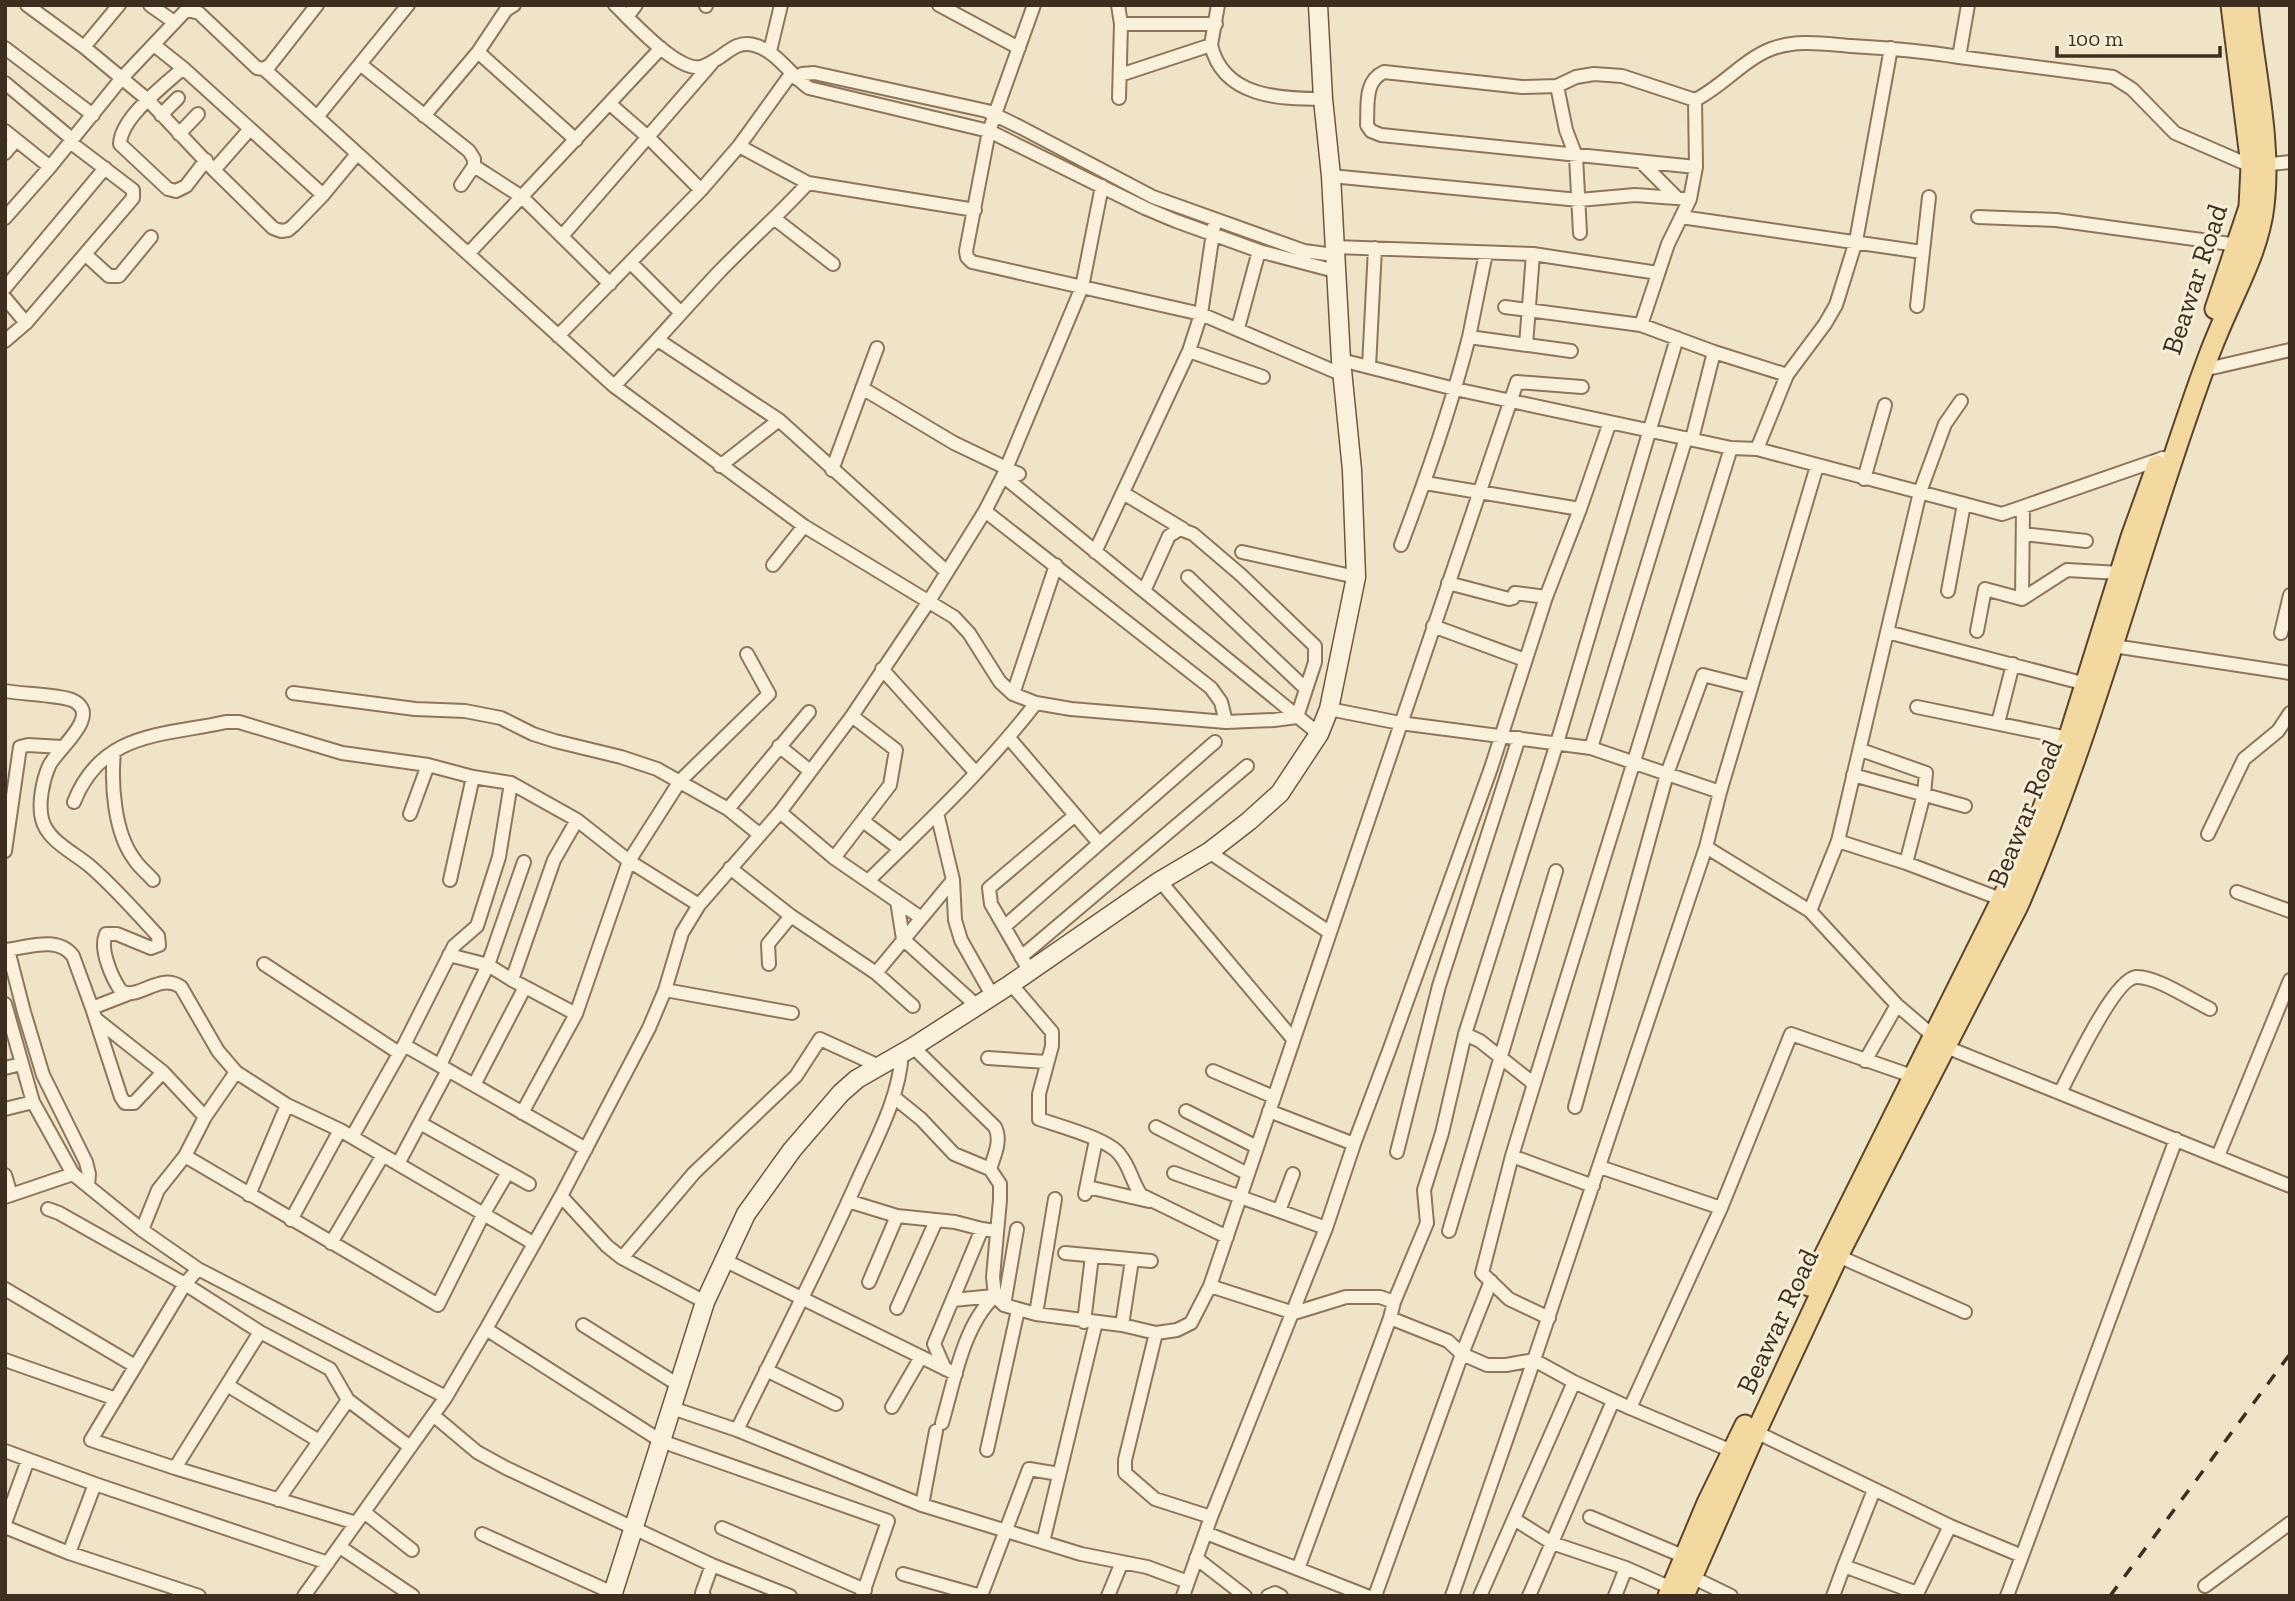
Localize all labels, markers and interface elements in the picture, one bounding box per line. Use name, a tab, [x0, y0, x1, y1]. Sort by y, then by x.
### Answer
scale bar	[2057, 14, 2220, 58]
text: 100 m	[2068, 26, 2123, 51]
street label: Beawar Road	[2155, 200, 2234, 358]
street label: Beawar Road	[1980, 735, 2069, 892]
street label: Beawar Road	[1730, 1244, 1825, 1399]

